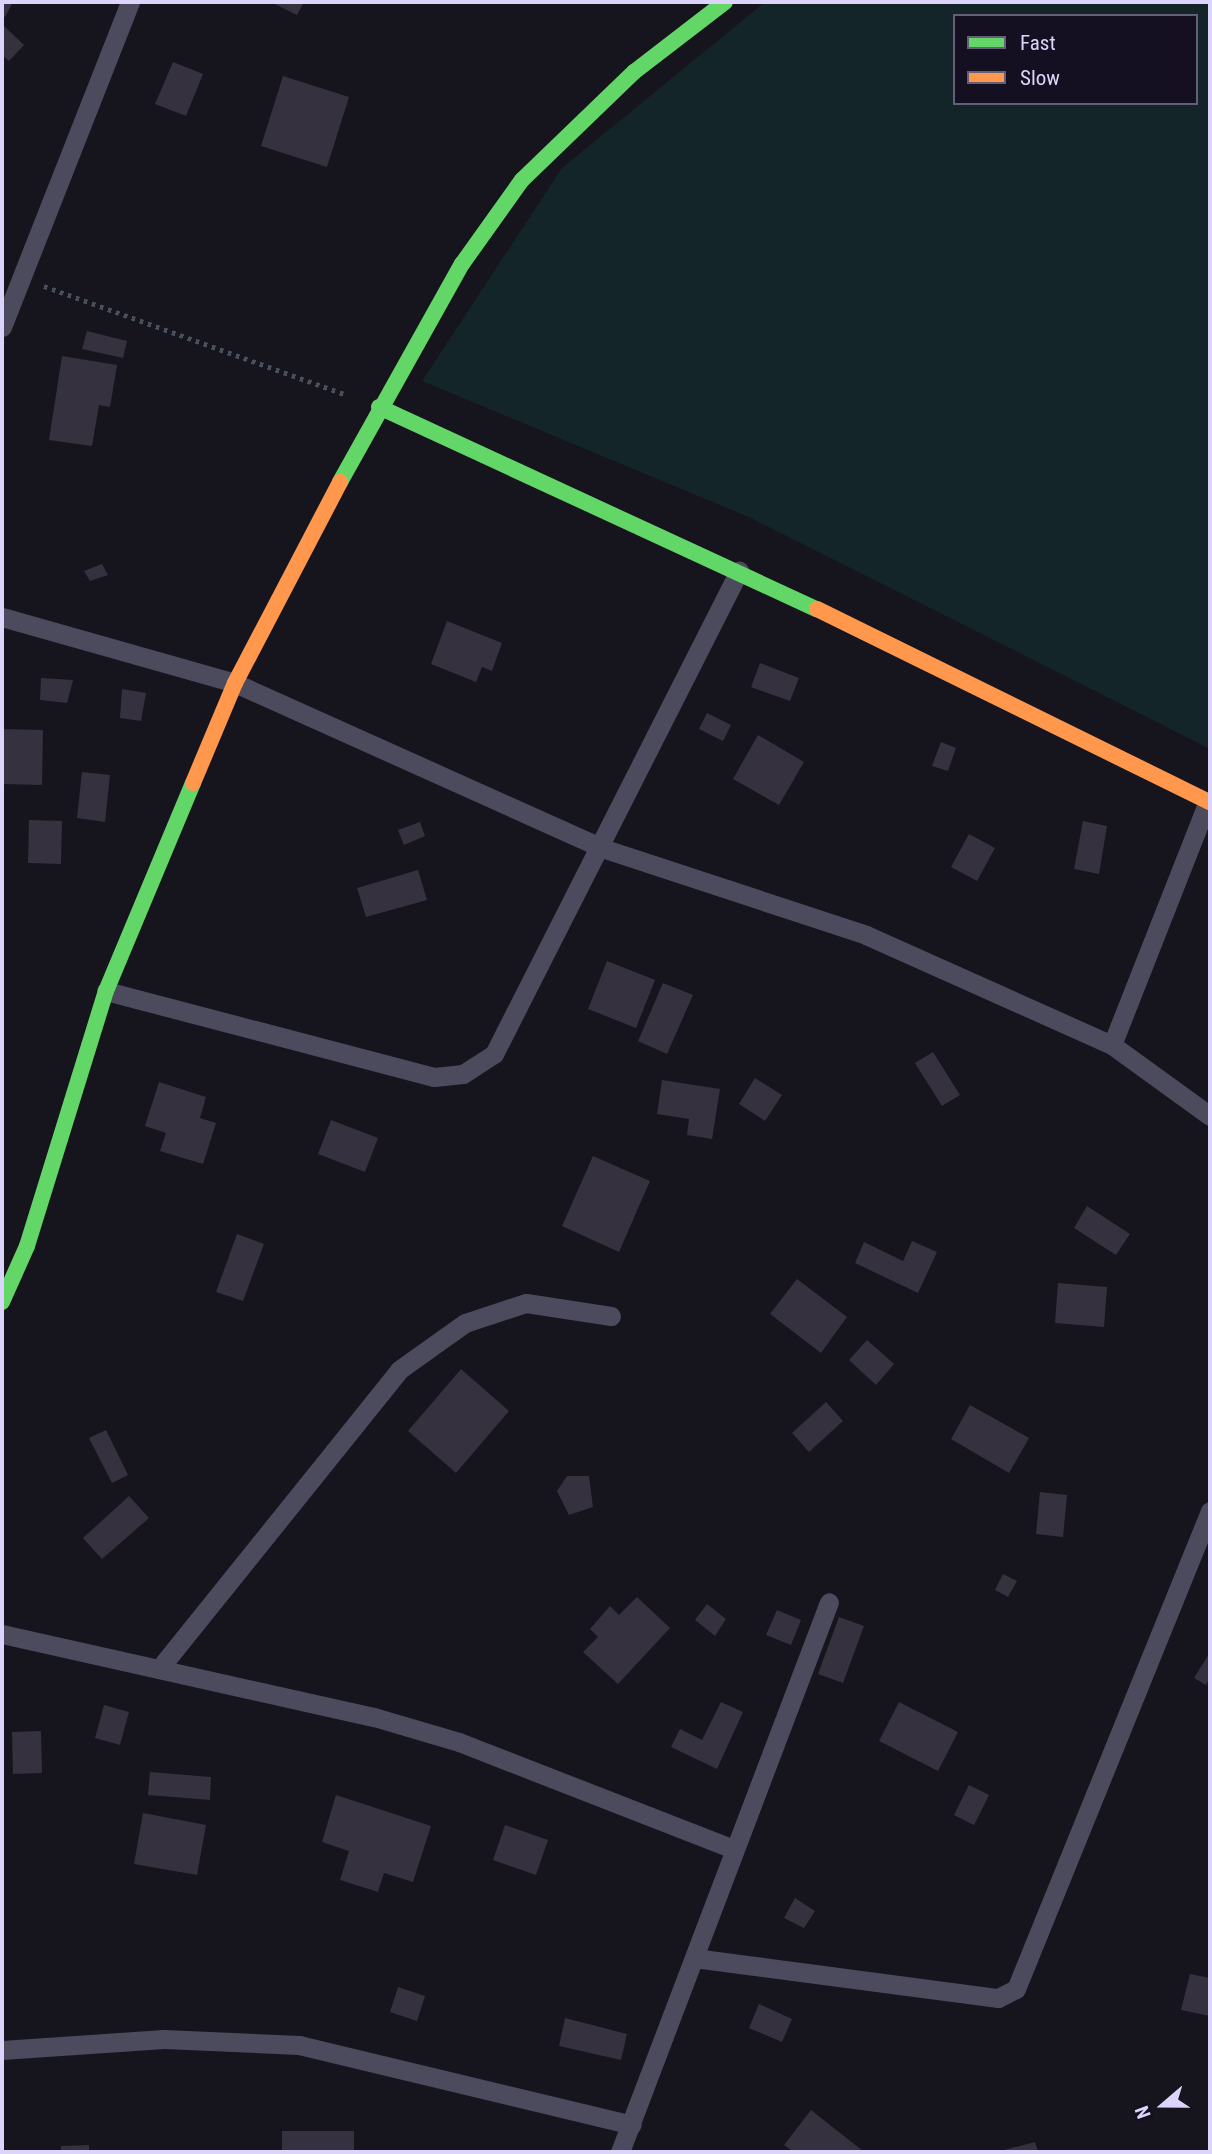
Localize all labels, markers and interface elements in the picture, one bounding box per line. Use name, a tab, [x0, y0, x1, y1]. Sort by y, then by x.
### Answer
legend	[953, 14, 1198, 105]
text: Fast	[1020, 31, 1056, 55]
text: Slow	[1020, 66, 1060, 90]
north arrow	[1128, 2070, 1198, 2140]
text: N	[1130, 2103, 1156, 2122]

